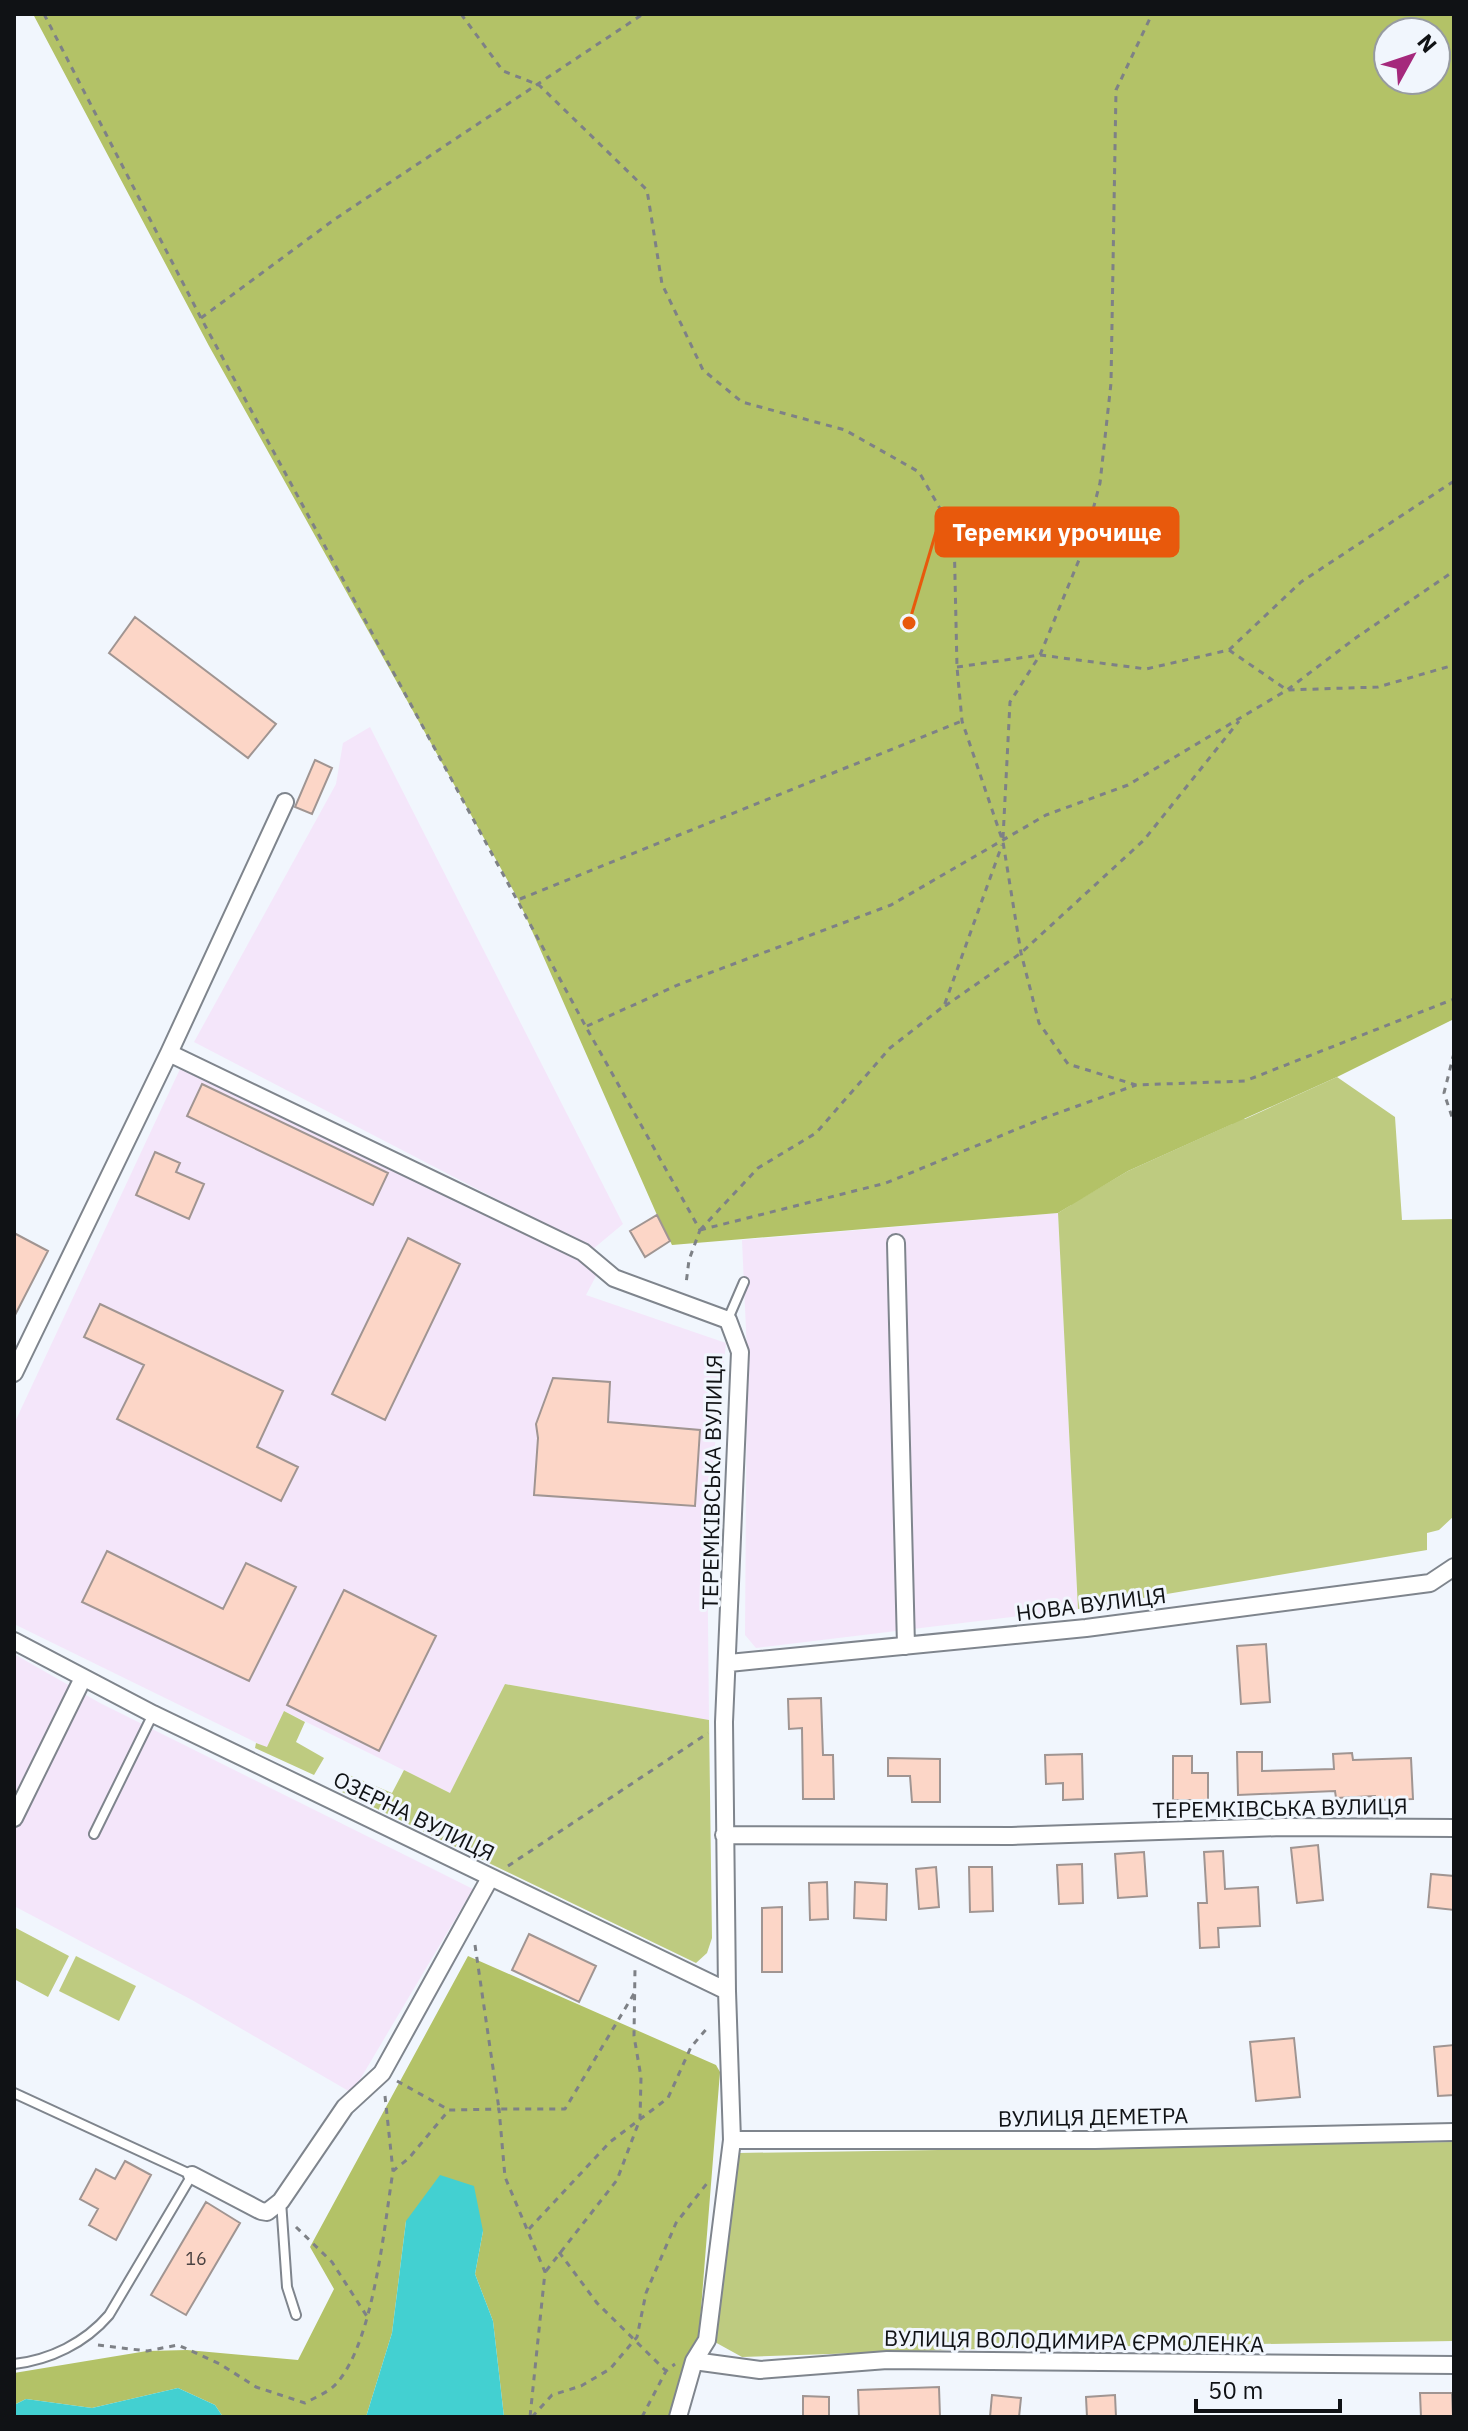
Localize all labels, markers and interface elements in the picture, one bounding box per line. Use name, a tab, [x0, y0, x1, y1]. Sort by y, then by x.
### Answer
north arrow	[1372, 16, 1452, 96]
text: N	[1411, 27, 1444, 58]
callout: Теремки урочище	[936, 508, 1178, 556]
text: Теремки урочище	[952, 516, 1162, 548]
street label: ТЕРЕМКІВСЬКА ВУЛИЦЯ	[695, 1354, 728, 1610]
street label: НОВА ВУЛИЦЯ	[1014, 1580, 1168, 1627]
street label: ОЗЕРНА ВУЛИЦЯ	[329, 1764, 500, 1867]
street label: ТЕРЕМКІВСЬКА ВУЛИЦЯ	[1152, 1791, 1408, 1824]
street label: ВУЛИЦЯ ДЕМЕТРА	[998, 2100, 1188, 2133]
house number: 16	[185, 2247, 207, 2270]
street label: ВУЛИЦЯ ВОЛОДИМИРА ЄРМОЛЕНКА	[884, 2323, 1264, 2358]
scale bar	[1196, 2363, 1340, 2413]
text: 50 m	[1208, 2374, 1263, 2406]

